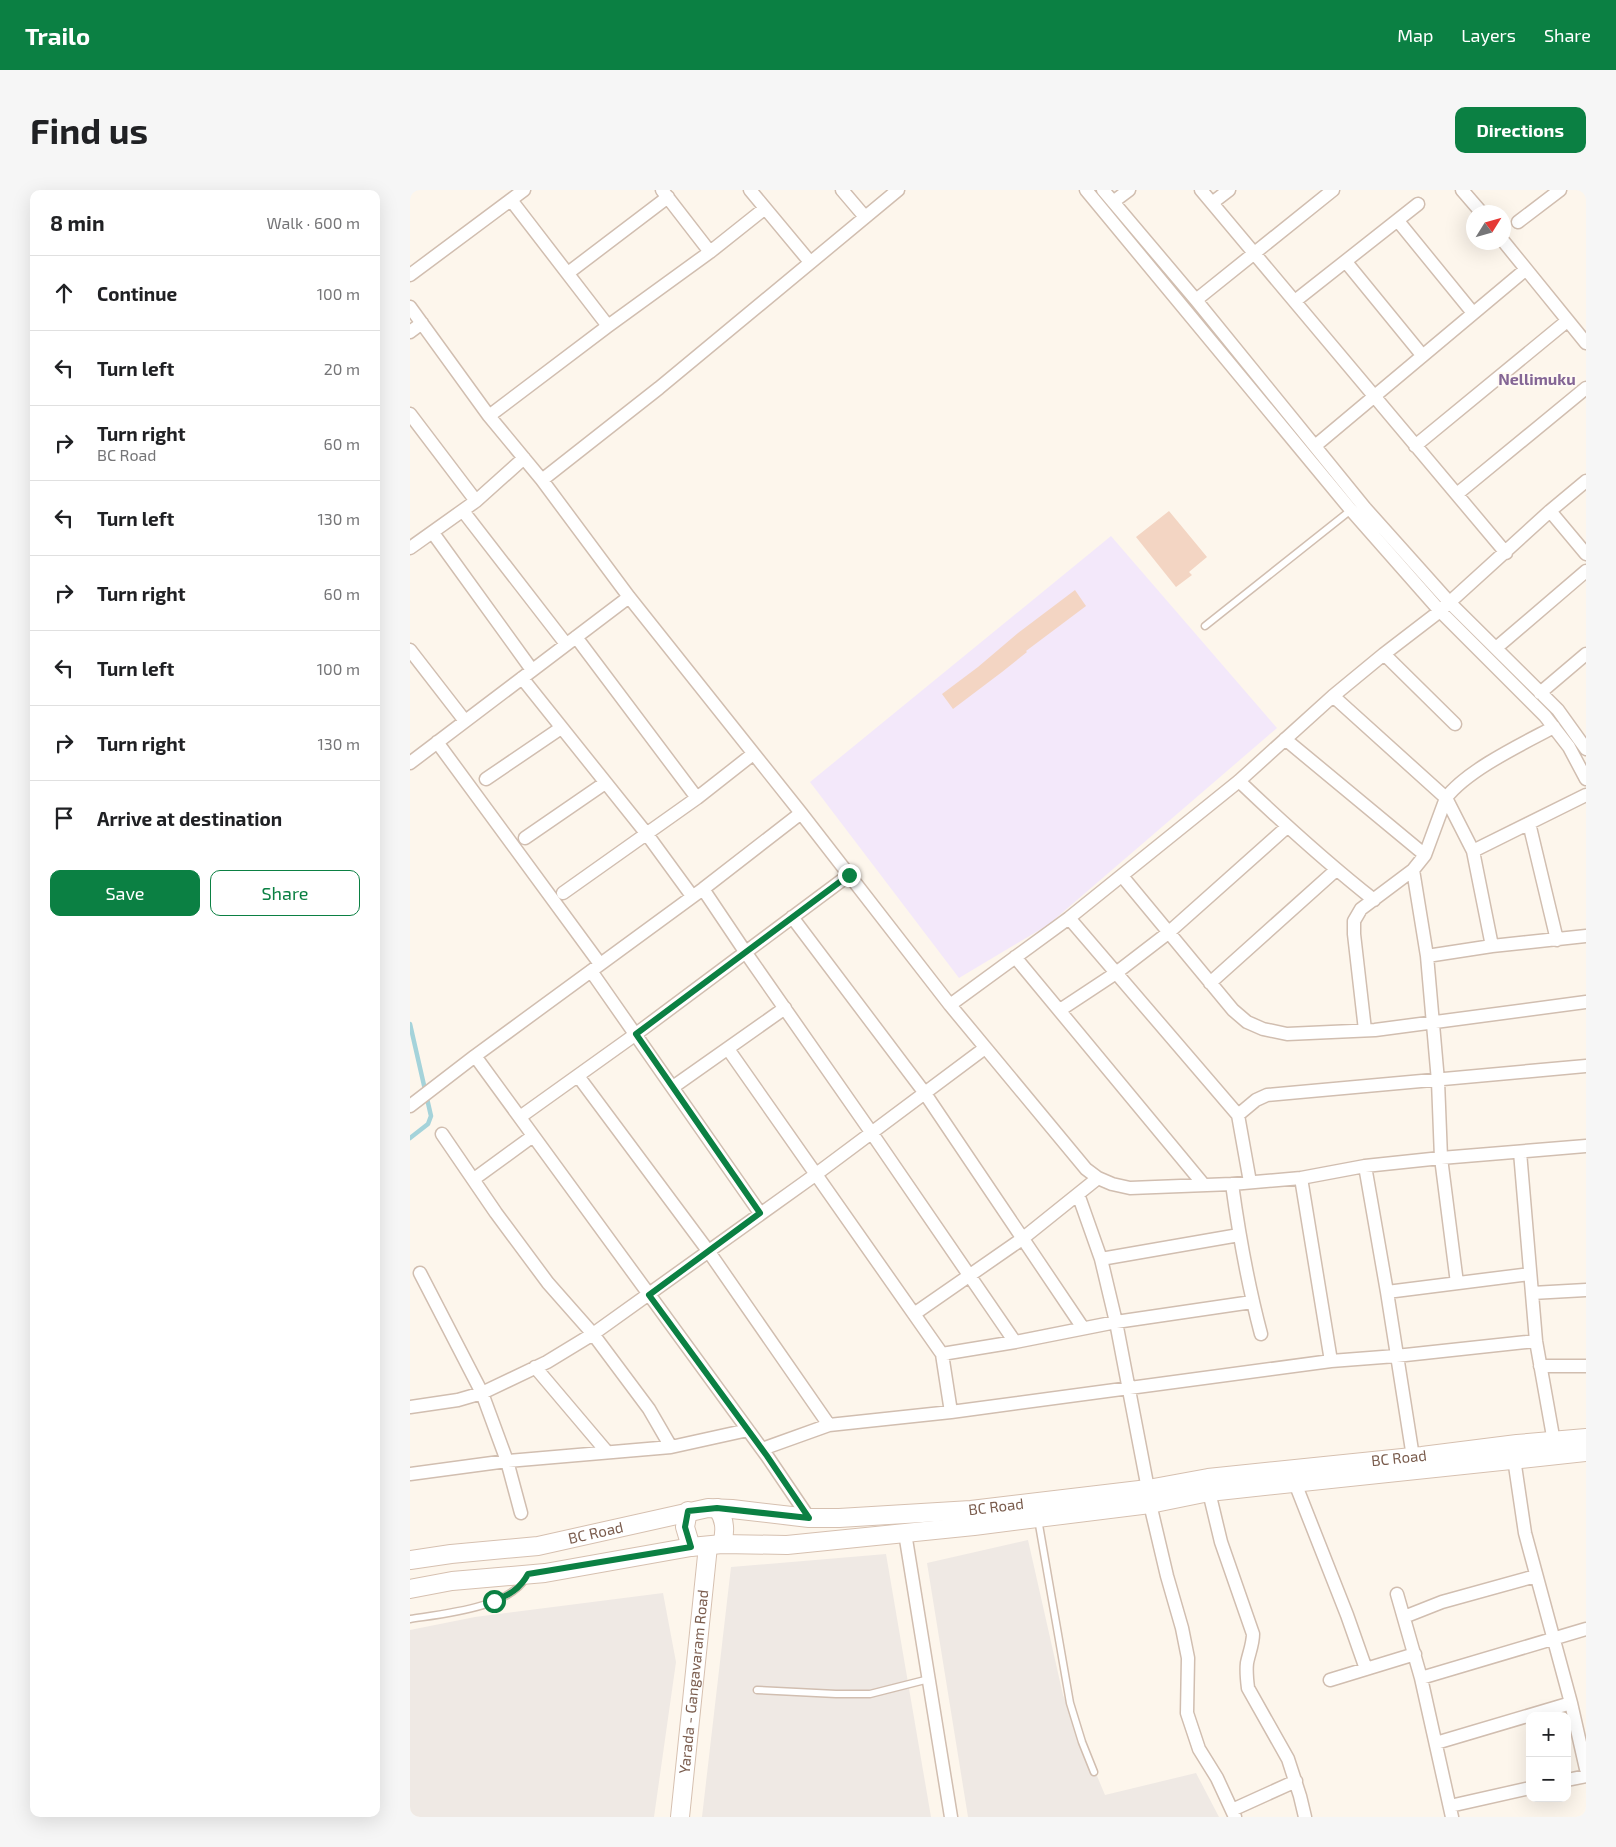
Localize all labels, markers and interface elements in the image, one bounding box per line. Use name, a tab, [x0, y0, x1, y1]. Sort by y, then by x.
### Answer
text: Trailo	[25, 21, 90, 50]
text: Map	[1397, 24, 1433, 46]
text: Layers	[1461, 24, 1516, 46]
text: Share	[1544, 24, 1591, 46]
button: Directions	[1455, 107, 1586, 153]
text: Find us	[30, 109, 148, 151]
north arrow	[1466, 205, 1511, 250]
text: 8 min	[50, 210, 105, 235]
text: Walk · 600 m	[267, 213, 360, 232]
icon: ahead	[50, 279, 78, 307]
text: Continue	[97, 282, 177, 305]
text: 100 m	[317, 284, 360, 303]
icon: left	[50, 354, 78, 382]
text: Turn left	[97, 357, 174, 380]
text: 20 m	[324, 359, 360, 378]
district label: Nellimuku	[1498, 369, 1576, 388]
text: Turn right	[97, 422, 185, 445]
icon: right	[50, 429, 78, 457]
text: 60 m	[324, 434, 360, 453]
text: BC Road	[97, 445, 156, 464]
icon: left	[50, 504, 78, 532]
text: Turn left	[97, 507, 174, 530]
text: 130 m	[318, 509, 360, 528]
icon: right	[50, 579, 78, 607]
text: Turn right	[97, 582, 185, 605]
text: 60 m	[324, 584, 360, 603]
icon: left	[50, 654, 78, 682]
text: Turn left	[97, 657, 174, 680]
text: 100 m	[317, 659, 360, 678]
icon: right	[50, 729, 78, 757]
text: Turn right	[97, 732, 185, 755]
text: 130 m	[318, 734, 360, 753]
icon: arrive	[50, 804, 78, 832]
text: Arrive at destination	[97, 807, 282, 830]
route end	[838, 864, 861, 887]
button: Save	[50, 870, 200, 916]
button: Share	[210, 870, 360, 916]
street label: BC Road	[1370, 1445, 1428, 1469]
street label: BC Road	[967, 1494, 1025, 1518]
street label: BC Road	[566, 1517, 625, 1547]
street label: Yarada - Gangavaram Road	[675, 1589, 711, 1775]
route start	[483, 1590, 506, 1613]
map controls	[1526, 1712, 1571, 1802]
button: +	[1526, 1712, 1571, 1757]
button: −	[1526, 1757, 1571, 1802]

